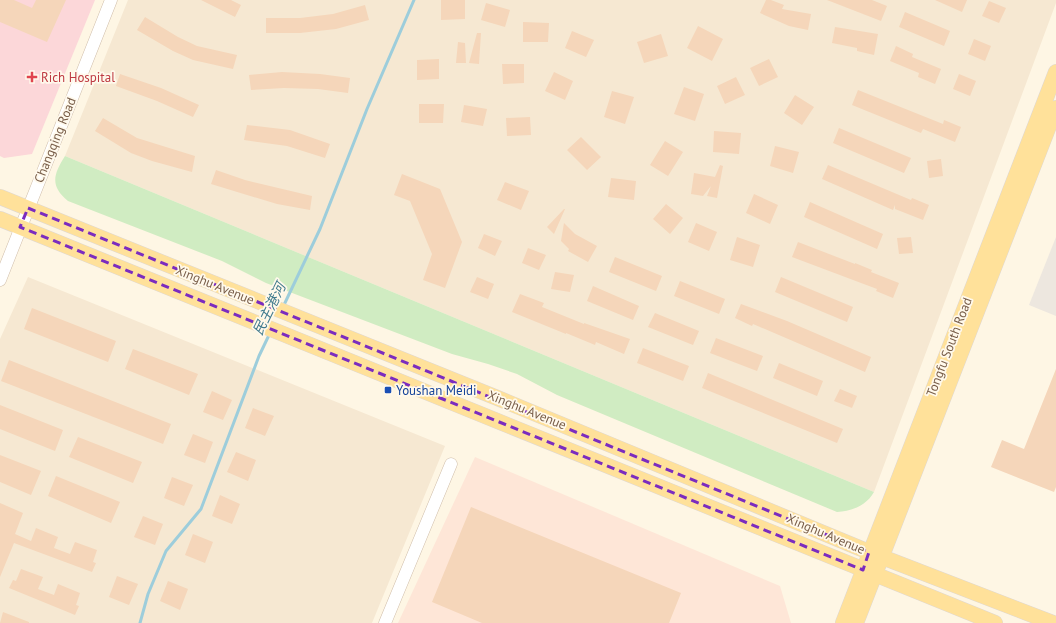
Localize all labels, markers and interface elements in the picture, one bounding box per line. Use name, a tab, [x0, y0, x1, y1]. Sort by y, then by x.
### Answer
place label: Rich Hospital	[41, 69, 115, 86]
marker: Rich Hospital	[26, 71, 38, 83]
street label: Changqing Road	[30, 95, 80, 185]
street label: Xinghu Avenue	[173, 261, 257, 309]
water label: 民主港河	[249, 277, 291, 338]
street label: Tongfu South Road	[922, 295, 976, 399]
place label: Youshan Meidi	[396, 382, 477, 399]
marker: Youshan Meidi	[383, 385, 393, 395]
street label: Xinghu Avenue	[485, 386, 569, 434]
street label: Xinghu Avenue	[784, 510, 868, 558]

